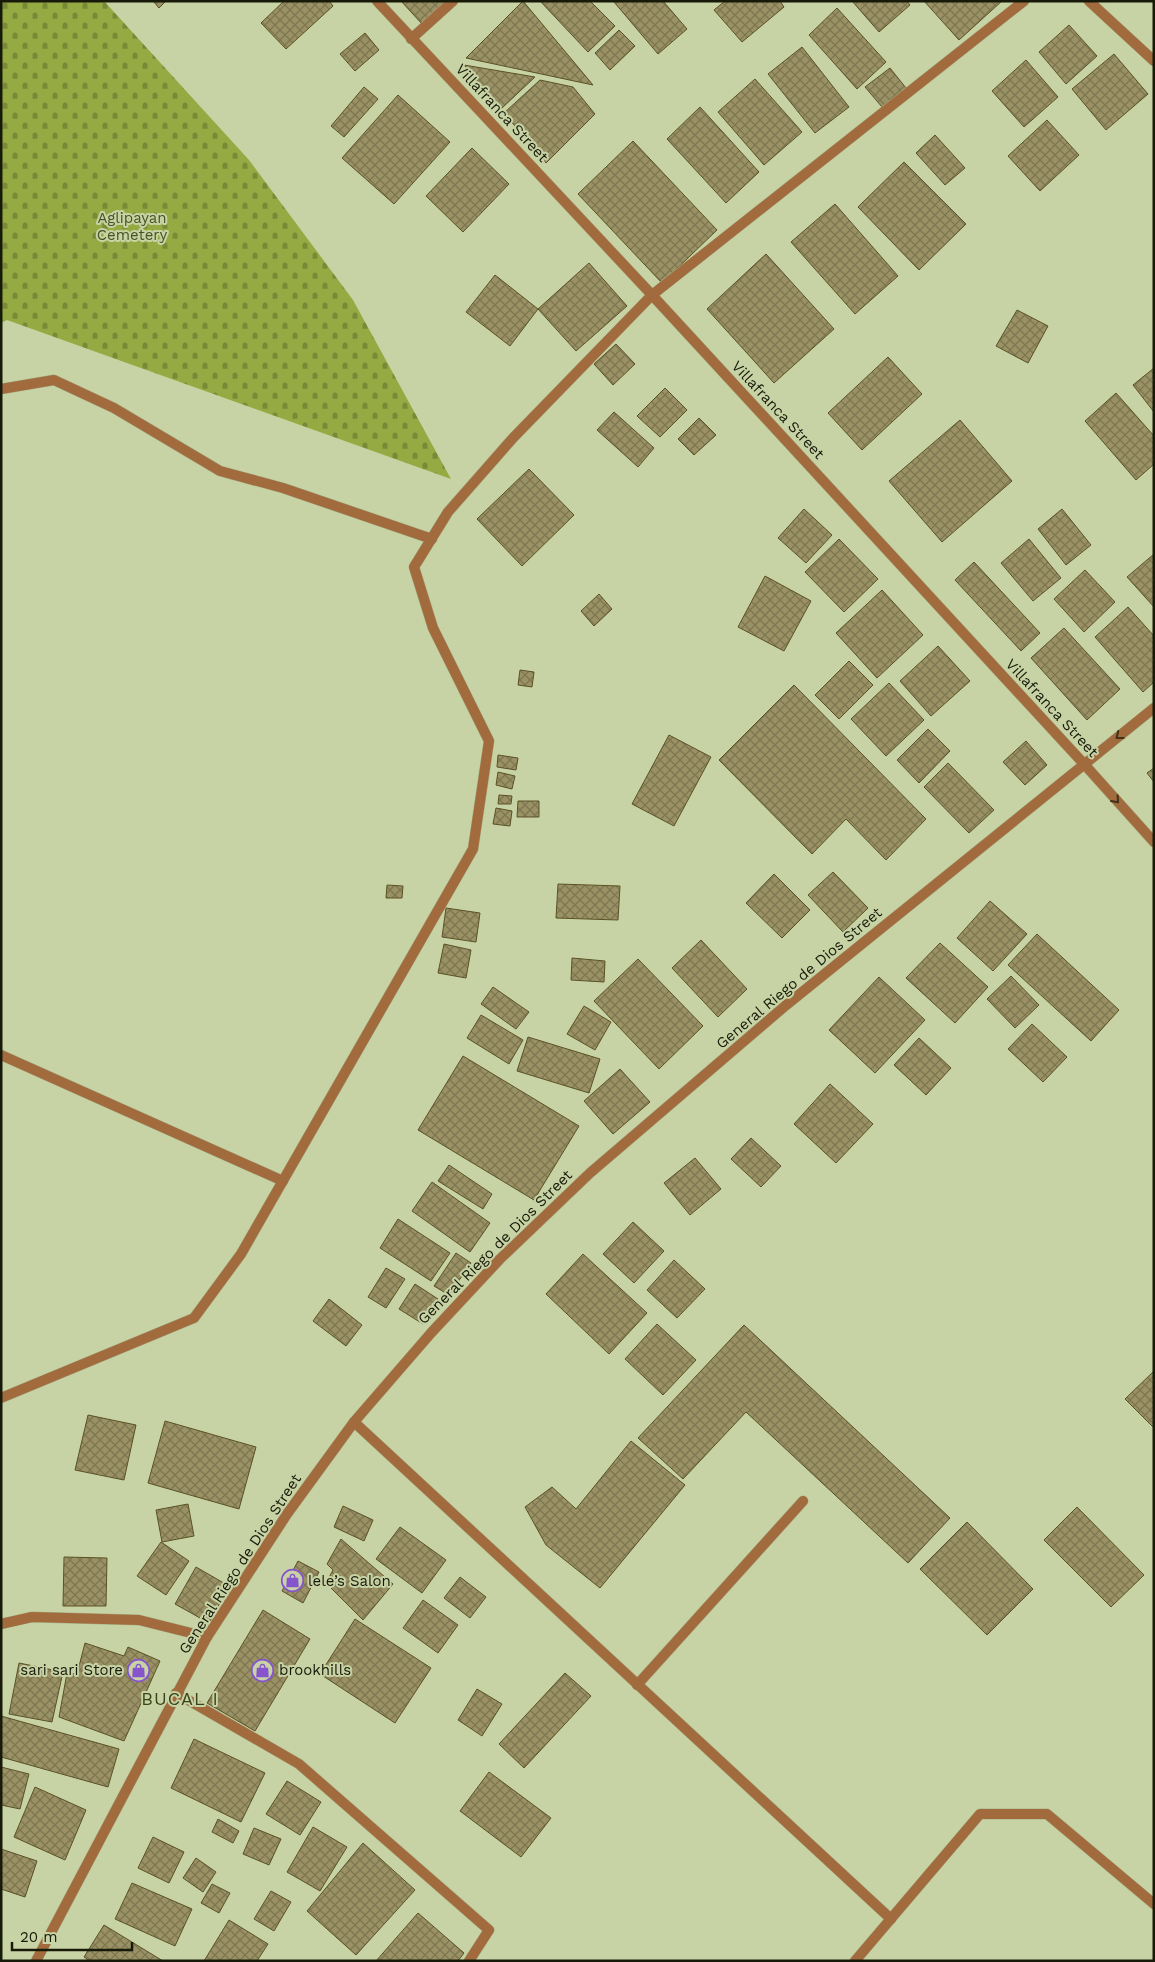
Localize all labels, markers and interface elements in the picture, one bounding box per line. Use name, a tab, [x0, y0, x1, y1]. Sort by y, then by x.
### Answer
street label: Villafranca Street	[452, 60, 553, 166]
park label: Aglipayan Cemetery	[97, 209, 167, 244]
street label: Villafranca Street	[728, 357, 829, 463]
street label: Villafranca Street	[1002, 655, 1103, 761]
one-way arrow	[1116, 731, 1125, 739]
one-way arrow	[1110, 795, 1119, 804]
street label: General Riego de Dios Street	[712, 903, 886, 1053]
street label: General Riego de Dios Street	[414, 1166, 576, 1328]
street label: General Riego de Dios Street	[175, 1470, 305, 1657]
shop icon: lele’s Salon	[280, 1569, 304, 1593]
place label: lele’s Salon	[308, 1572, 391, 1590]
shop icon: sari sari Store	[127, 1658, 151, 1682]
shop icon: brookhills	[251, 1658, 275, 1682]
place label: sari sari Store	[20, 1661, 123, 1679]
place label: brookhills	[279, 1661, 351, 1679]
district label: BUCAL I	[141, 1688, 219, 1709]
scale bar	[12, 1920, 132, 1952]
text: 20 m	[20, 1928, 58, 1946]

